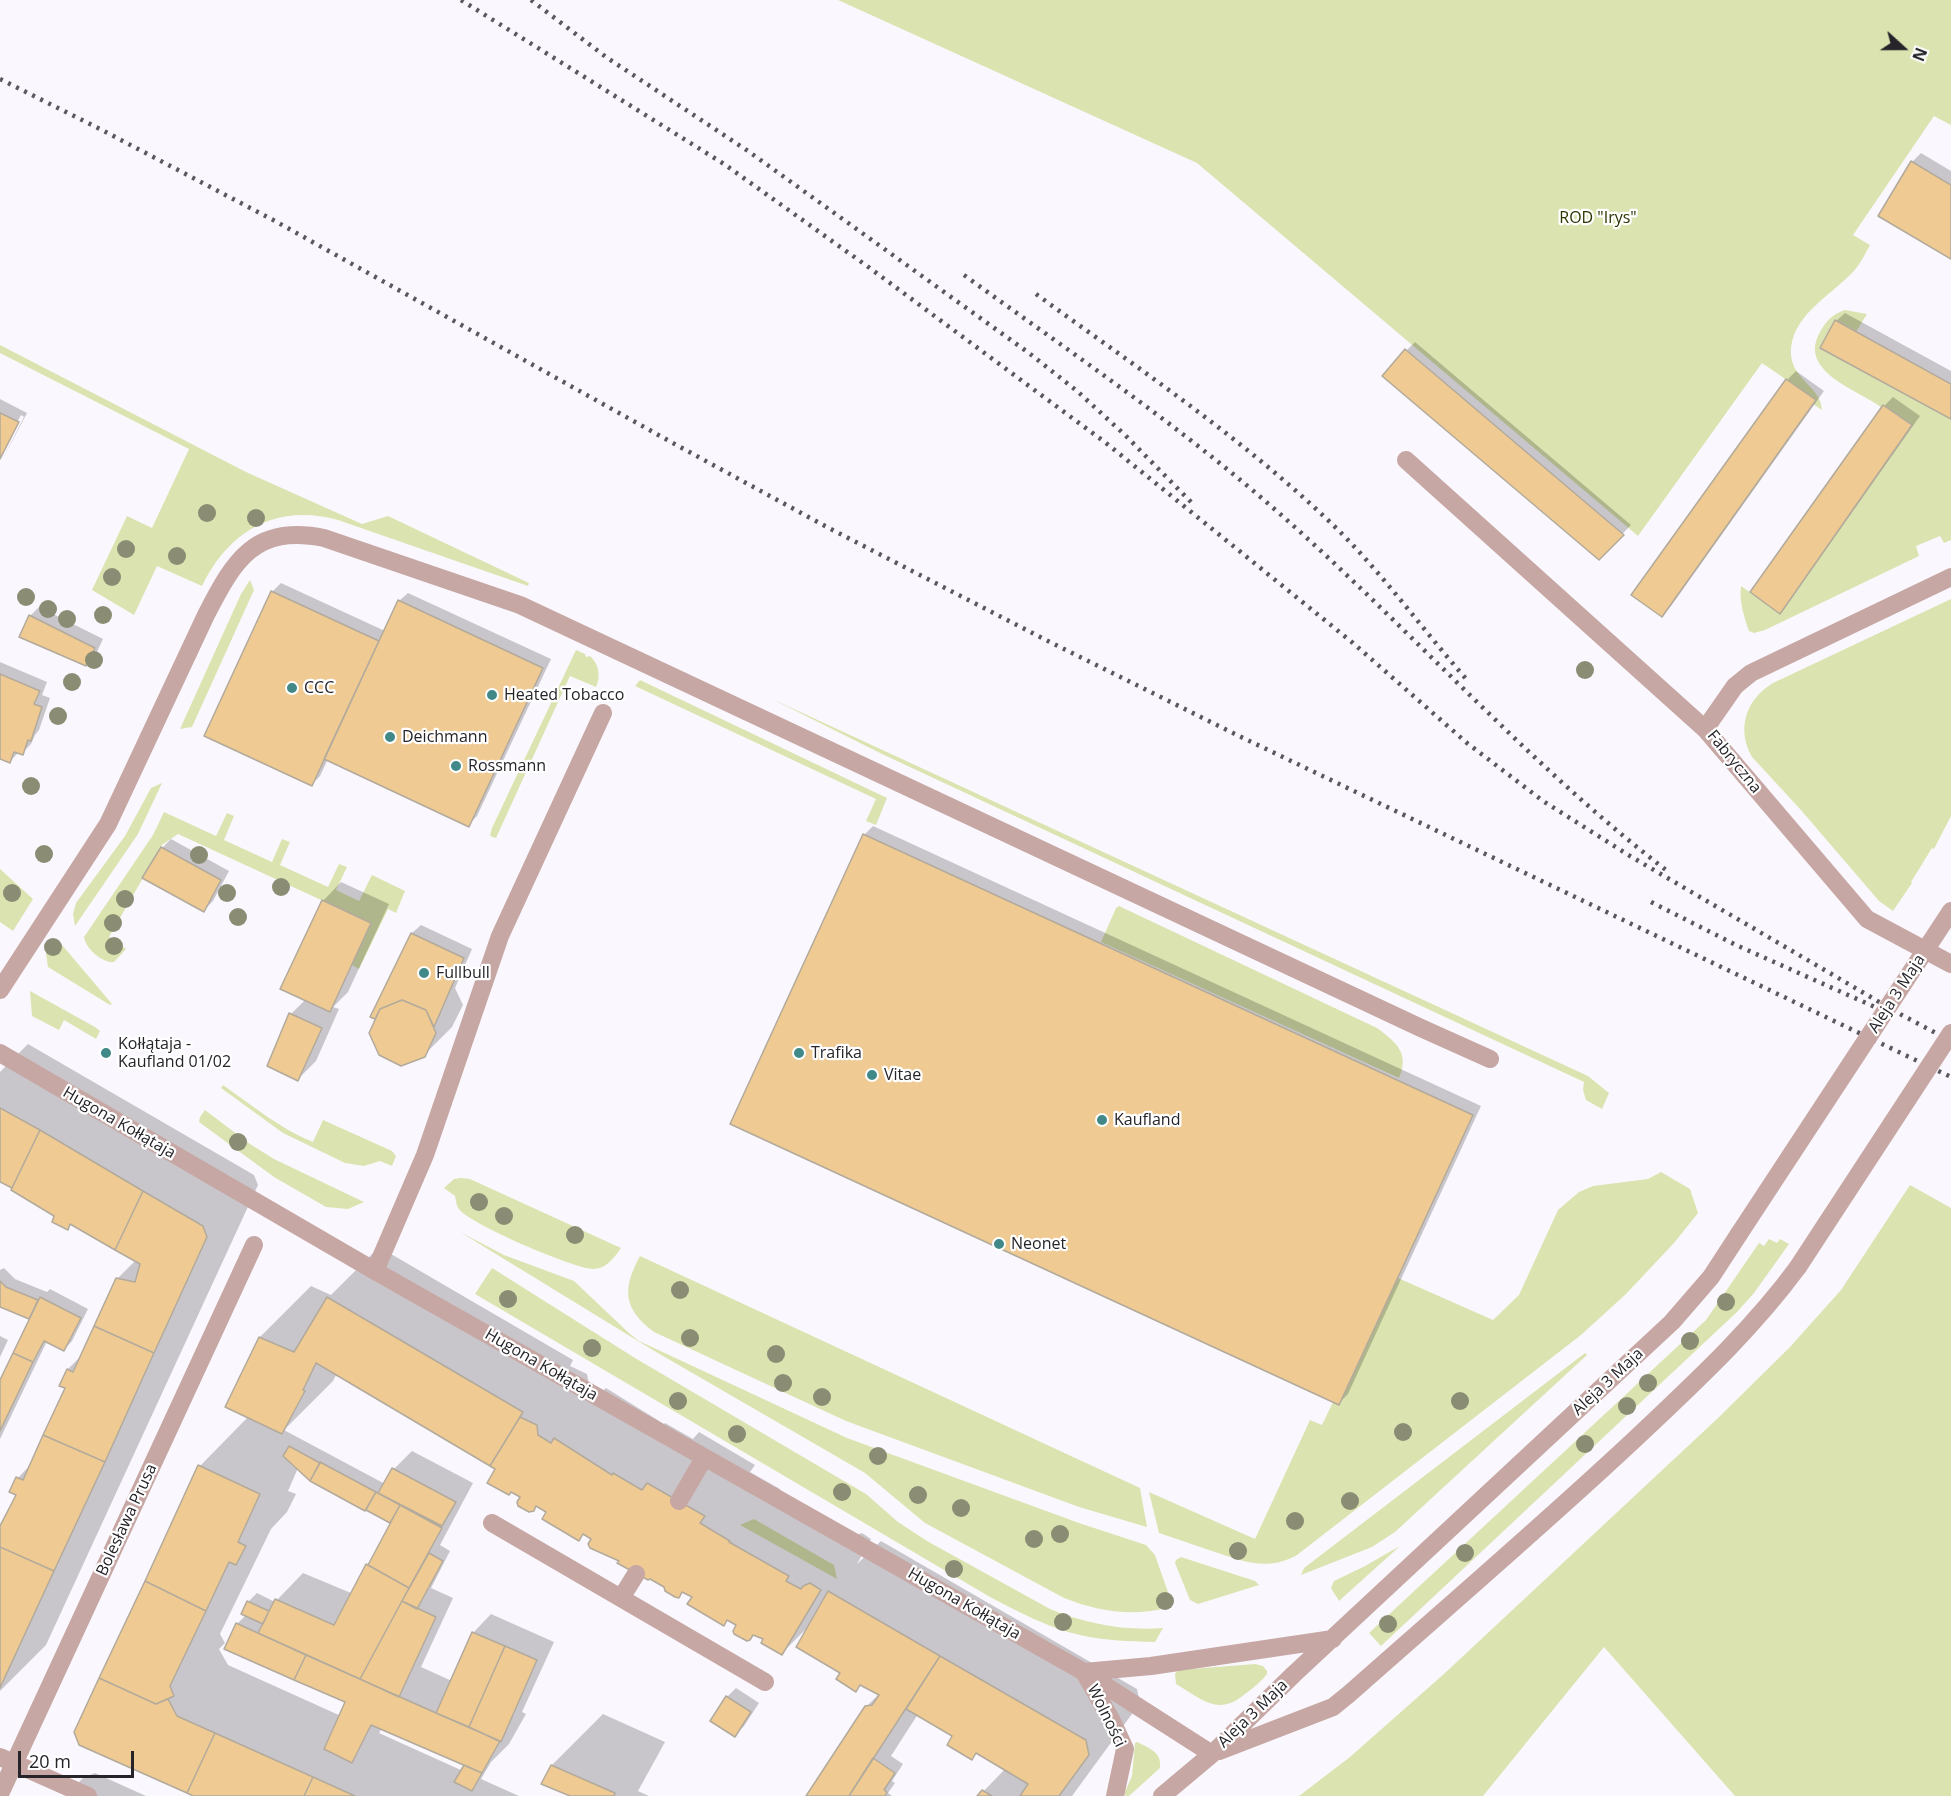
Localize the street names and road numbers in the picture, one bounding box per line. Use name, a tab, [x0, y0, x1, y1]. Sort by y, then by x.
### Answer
street label: Fabryczna	[1703, 727, 1765, 797]
street label: Aleja 3 Maja	[1865, 951, 1929, 1037]
street label: Hugona Kołłątaja	[59, 1083, 179, 1163]
street label: Hugona Kołłątaja	[481, 1325, 601, 1405]
street label: Aleja 3 Maja	[1569, 1344, 1647, 1420]
street label: Bolesława Prusa	[93, 1461, 161, 1579]
street label: Hugona Kołłątaja	[904, 1564, 1024, 1644]
street label: Aleja 3 Maja	[1214, 1676, 1292, 1752]
street label: Wolności	[1083, 1682, 1129, 1750]

